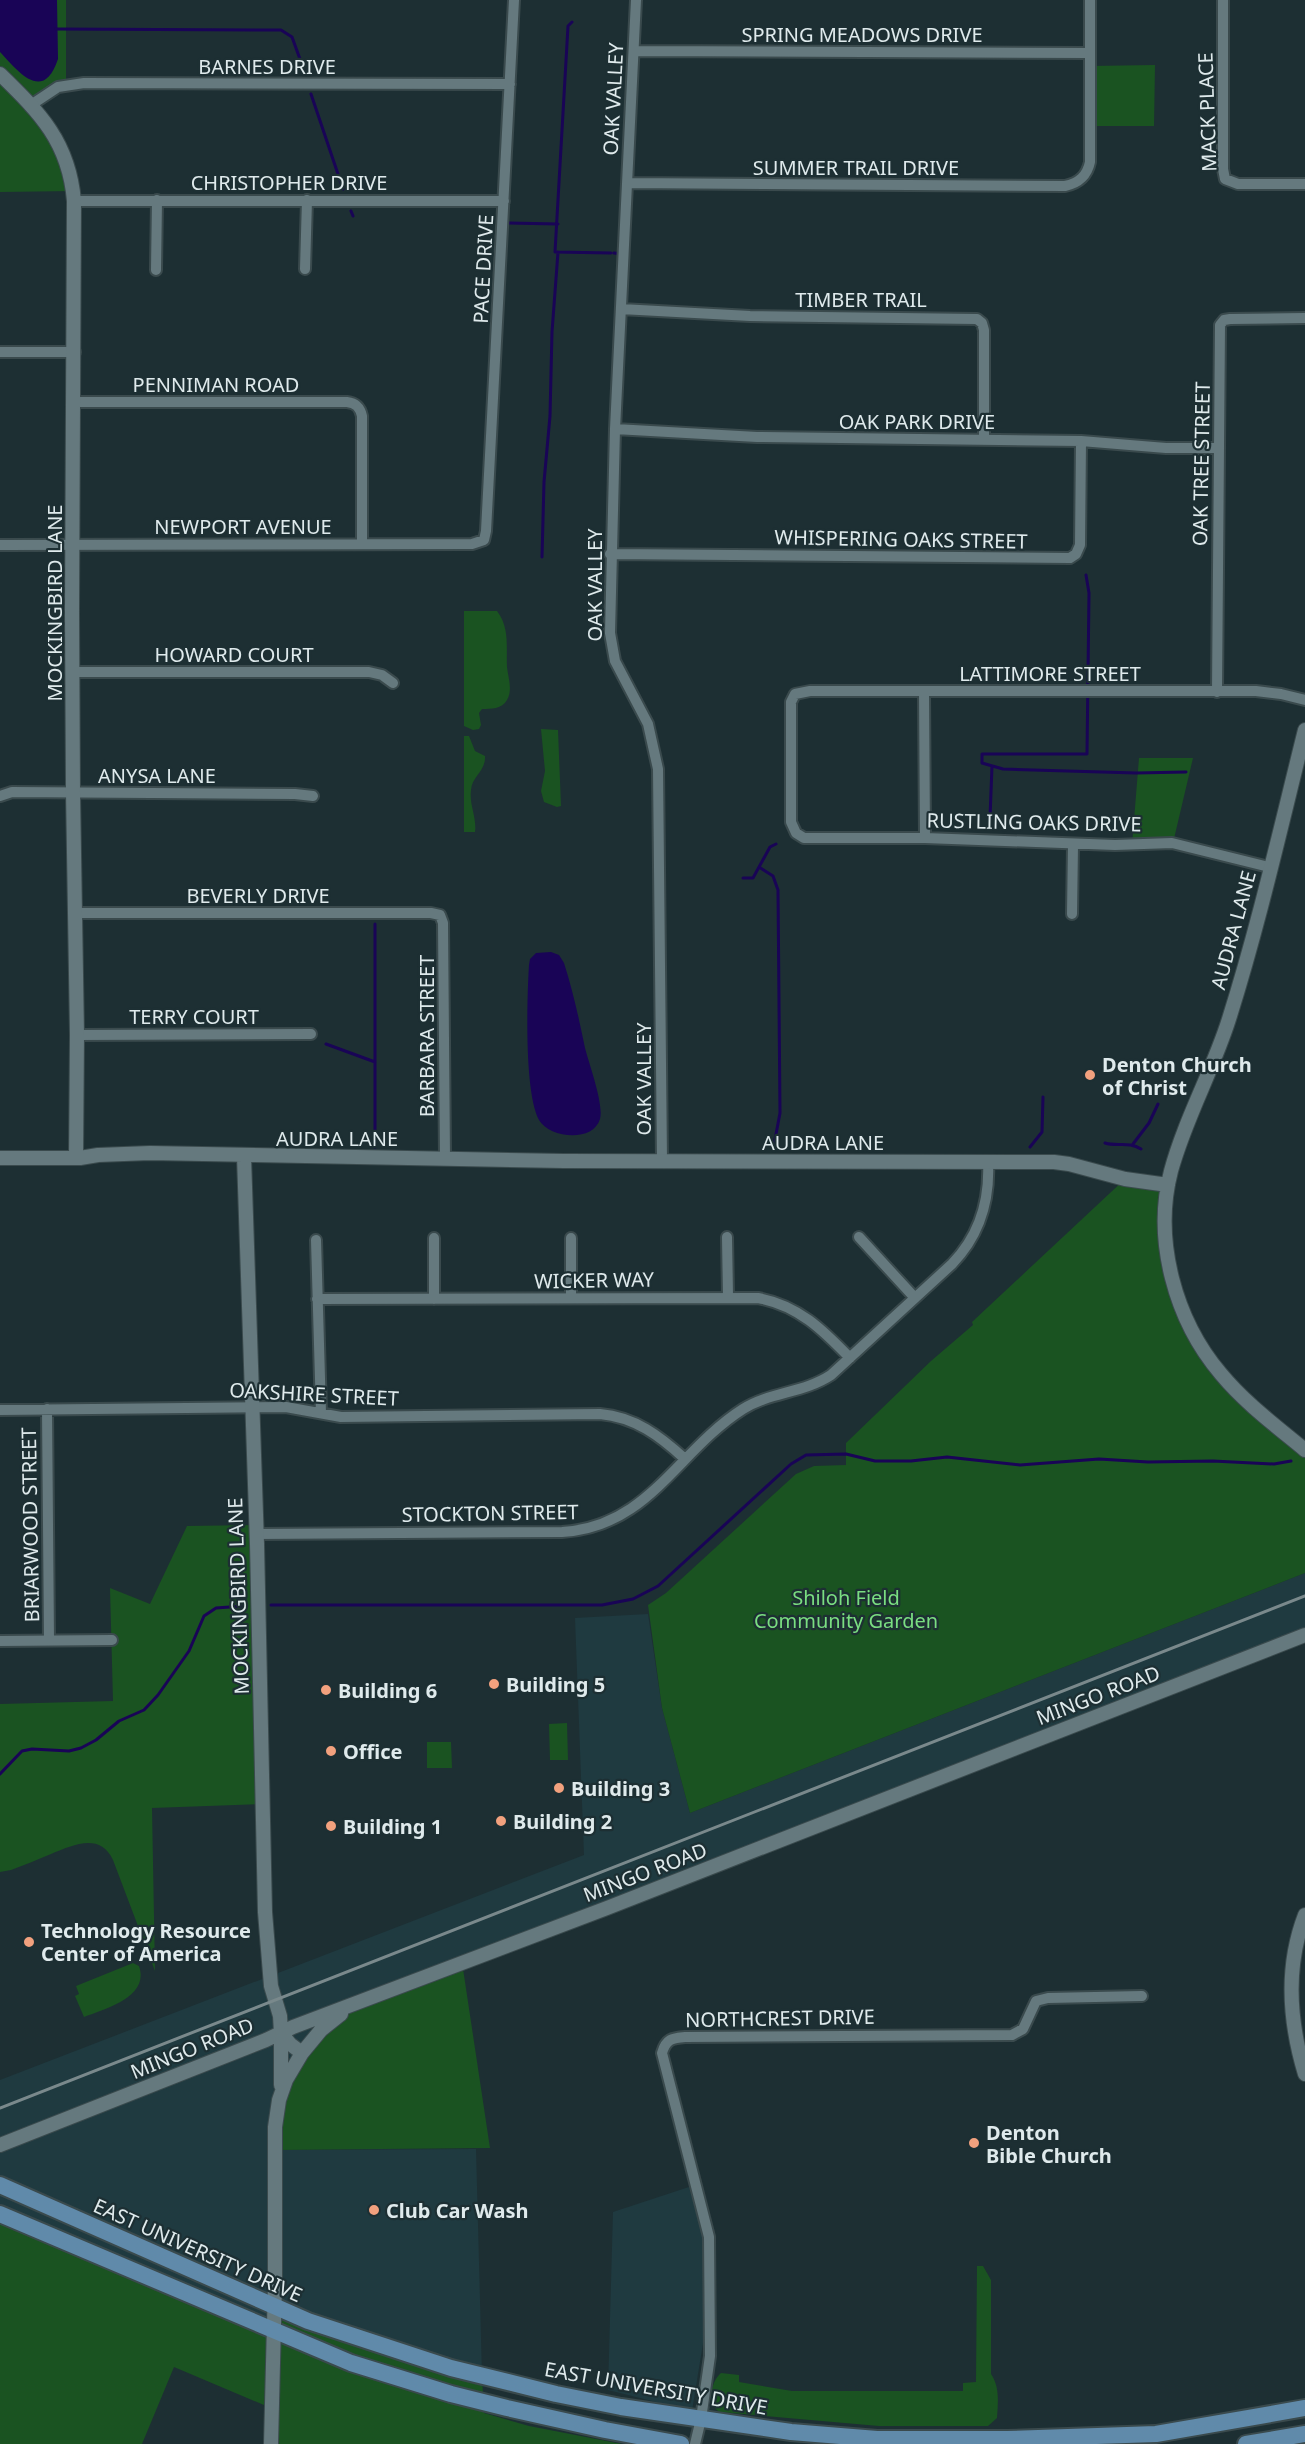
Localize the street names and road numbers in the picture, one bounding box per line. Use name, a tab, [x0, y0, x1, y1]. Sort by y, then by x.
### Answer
street label: SPRING MEADOWS DRIVE	[741, 21, 983, 48]
street label: OAK VALLEY	[597, 41, 629, 156]
street label: MACK PLACE	[1191, 52, 1223, 172]
street label: BARNES DRIVE	[198, 53, 336, 80]
street label: SUMMER TRAIL DRIVE	[753, 154, 959, 181]
street label: CHRISTOPHER DRIVE	[191, 169, 387, 196]
street label: PACE DRIVE	[467, 214, 499, 324]
street label: TIMBER TRAIL	[795, 286, 927, 313]
street label: PENNIMAN ROAD	[133, 371, 299, 398]
street label: OAK TREE STREET	[1186, 382, 1216, 546]
street label: OAK PARK DRIVE	[839, 408, 995, 435]
street label: MOCKINGBIRD LANE	[41, 505, 68, 701]
street label: NEWPORT AVENUE	[154, 513, 332, 540]
street label: WHISPERING OAKS STREET	[774, 523, 1028, 555]
street label: OAK VALLEY	[581, 528, 608, 641]
street label: HOWARD COURT	[154, 641, 314, 668]
street label: LATTIMORE STREET	[959, 660, 1141, 687]
street label: ANYSA LANE	[98, 762, 216, 789]
street label: RUSTLING OAKS DRIVE	[926, 807, 1142, 837]
street label: AUDRA LANE	[1204, 868, 1262, 992]
street label: BEVERLY DRIVE	[186, 882, 330, 909]
street label: BARBARA STREET	[413, 955, 440, 1117]
street label: TERRY COURT	[129, 1003, 259, 1030]
street label: OAK VALLEY	[630, 1022, 657, 1135]
street label: AUDRA LANE	[276, 1125, 398, 1152]
street label: AUDRA LANE	[762, 1129, 884, 1156]
street label: WICKER WAY	[534, 1265, 655, 1295]
street label: OAKSHIRE STREET	[229, 1376, 399, 1412]
street label: BRIARWOOD STREET	[15, 1427, 45, 1623]
street label: MOCKINGBIRD LANE	[221, 1497, 255, 1695]
street label: STOCKTON STREET	[401, 1498, 579, 1528]
street label: MINGO ROAD	[1032, 1659, 1164, 1731]
street label: MINGO ROAD	[579, 1836, 711, 1908]
street label: NORTHCREST DRIVE	[685, 2003, 875, 2033]
street label: MINGO ROAD	[126, 2011, 258, 2085]
street label: EAST UNIVERSITY DRIVE	[89, 2192, 307, 2308]
street label: EAST UNIVERSITY DRIVE	[543, 2355, 769, 2421]

